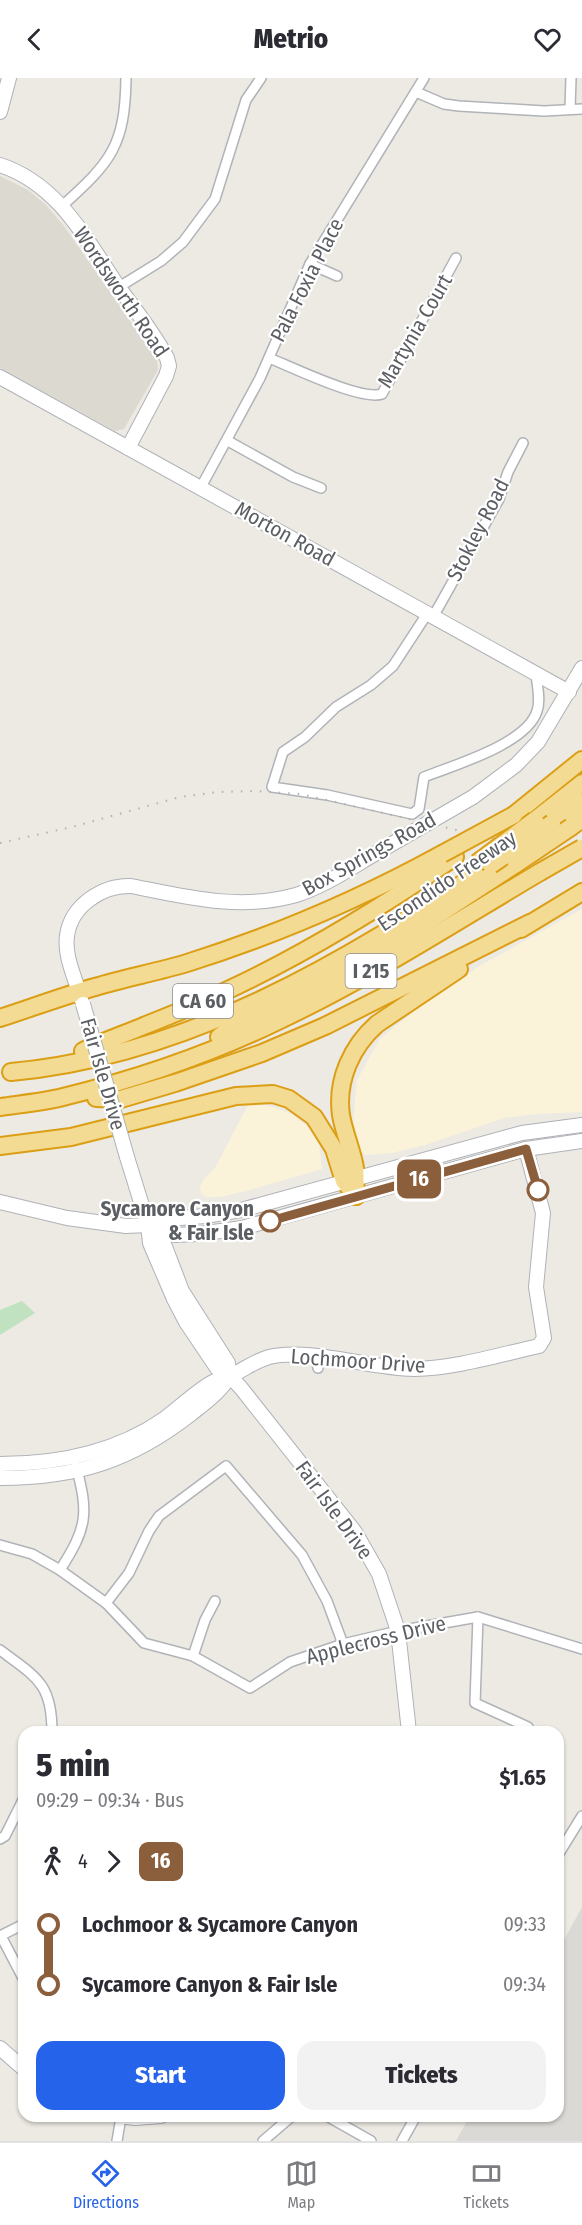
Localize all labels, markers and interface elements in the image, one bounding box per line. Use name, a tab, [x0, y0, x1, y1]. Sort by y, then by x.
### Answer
icon: back	[18, 23, 51, 56]
text: Metrio	[254, 23, 328, 55]
icon: heart	[531, 23, 564, 56]
street label: Pala Foxia Place	[265, 214, 349, 346]
street label: Wordsworth Road	[68, 222, 174, 362]
street label: Martynia Court	[372, 269, 458, 392]
street label: Stokley Road	[441, 474, 515, 586]
street label: Morton Road	[230, 496, 340, 572]
street label: Box Springs Road	[298, 807, 440, 901]
street label: Escondido Freeway	[373, 825, 522, 937]
road number: I 215	[346, 954, 397, 988]
road number: CA 60	[173, 984, 233, 1018]
street label: Fair Isle Drive	[75, 1015, 131, 1133]
line badge: 16	[392, 1160, 446, 1198]
text: 16	[409, 1166, 429, 1192]
unlabelled marker	[527, 1179, 549, 1201]
place label: Sycamore Canyon & Fair Isle	[101, 1196, 254, 1246]
marker: Sycamore Canyon & Fair Isle	[259, 1210, 281, 1232]
street label: Lochmoor Drive	[290, 1343, 426, 1379]
street label: Fair Isle Drive	[290, 1456, 378, 1564]
street label: Applecross Drive	[303, 1610, 449, 1670]
text: 5 min	[36, 1745, 110, 1785]
text: $1.65	[500, 1764, 546, 1791]
text: 09:29 – 09:34 · Bus	[36, 1788, 184, 1812]
icon: walk	[36, 1845, 69, 1878]
icon: forward	[97, 1845, 130, 1878]
text: 16	[151, 1848, 171, 1874]
text: 4	[78, 1849, 88, 1873]
text: Lochmoor & Sycamore Canyon	[82, 1911, 358, 1938]
text: 09:33	[504, 1912, 546, 1936]
text: Sycamore Canyon & Fair Isle	[82, 1971, 337, 1998]
text: 09:34	[503, 1972, 546, 1996]
button: Start	[36, 2041, 285, 2110]
button: Tickets	[297, 2041, 546, 2110]
tab: Directions	[73, 2157, 139, 2212]
tab: Map	[285, 2157, 318, 2212]
tab: Tickets	[464, 2157, 509, 2212]

